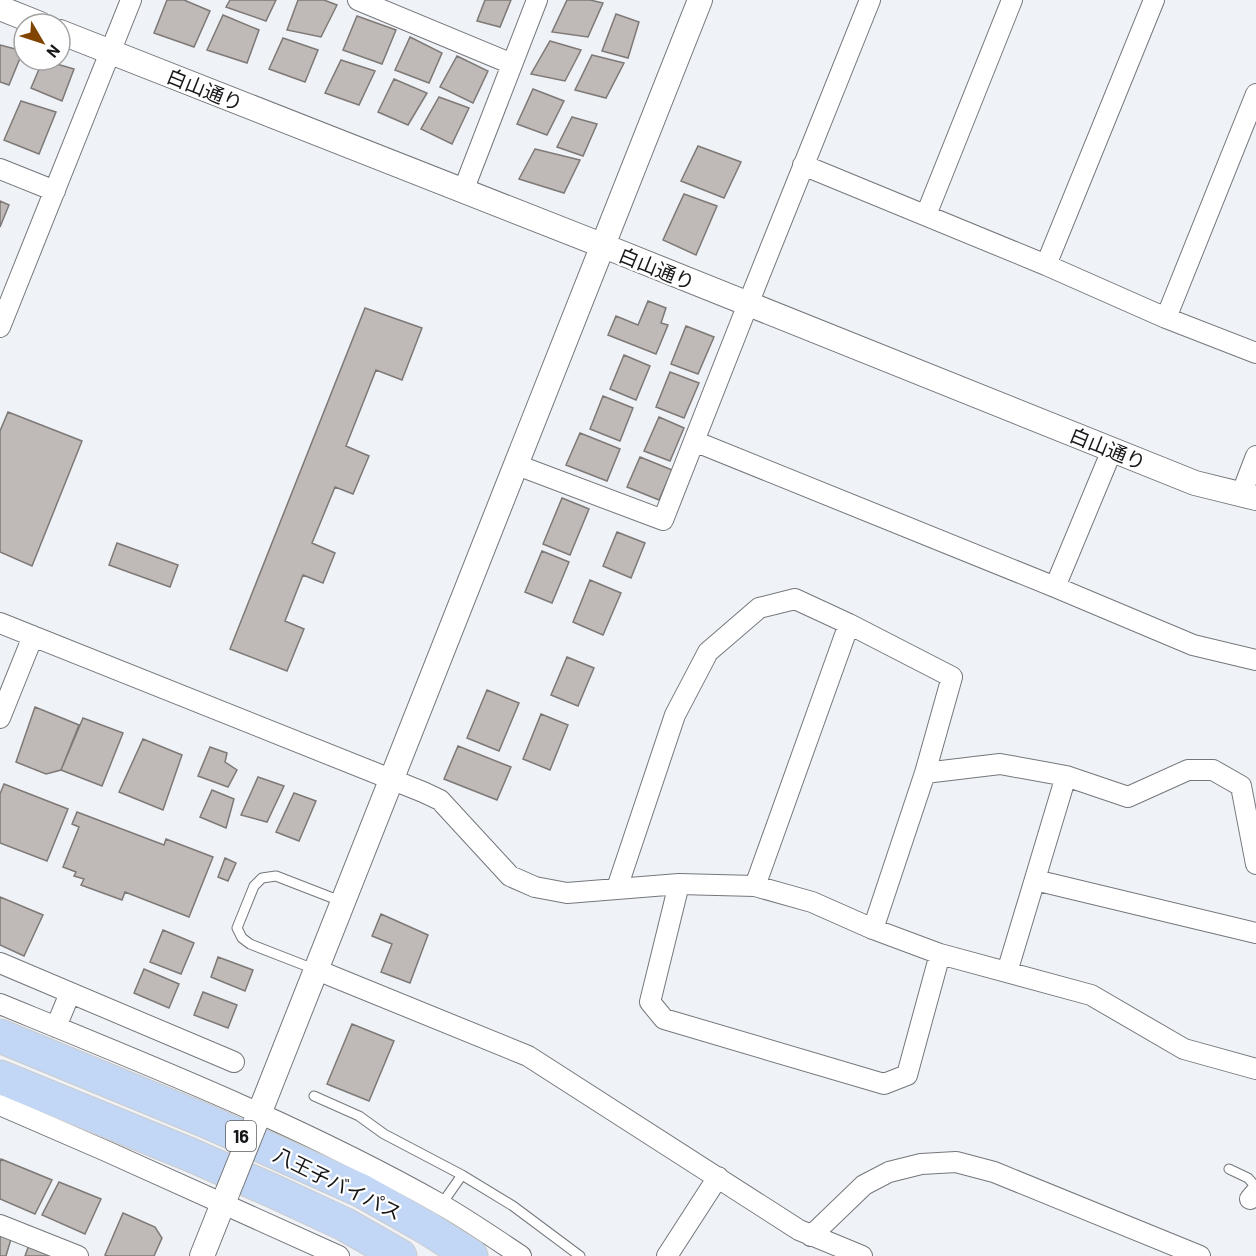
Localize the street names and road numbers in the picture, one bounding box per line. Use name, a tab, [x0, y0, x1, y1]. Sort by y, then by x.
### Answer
street label: 白山通り	[163, 63, 247, 115]
street label: 白山通り	[615, 242, 699, 294]
street label: 白山通り	[1066, 422, 1150, 474]
road number: 16	[226, 1121, 256, 1151]
street label: 八王子バイパス	[270, 1142, 406, 1224]

